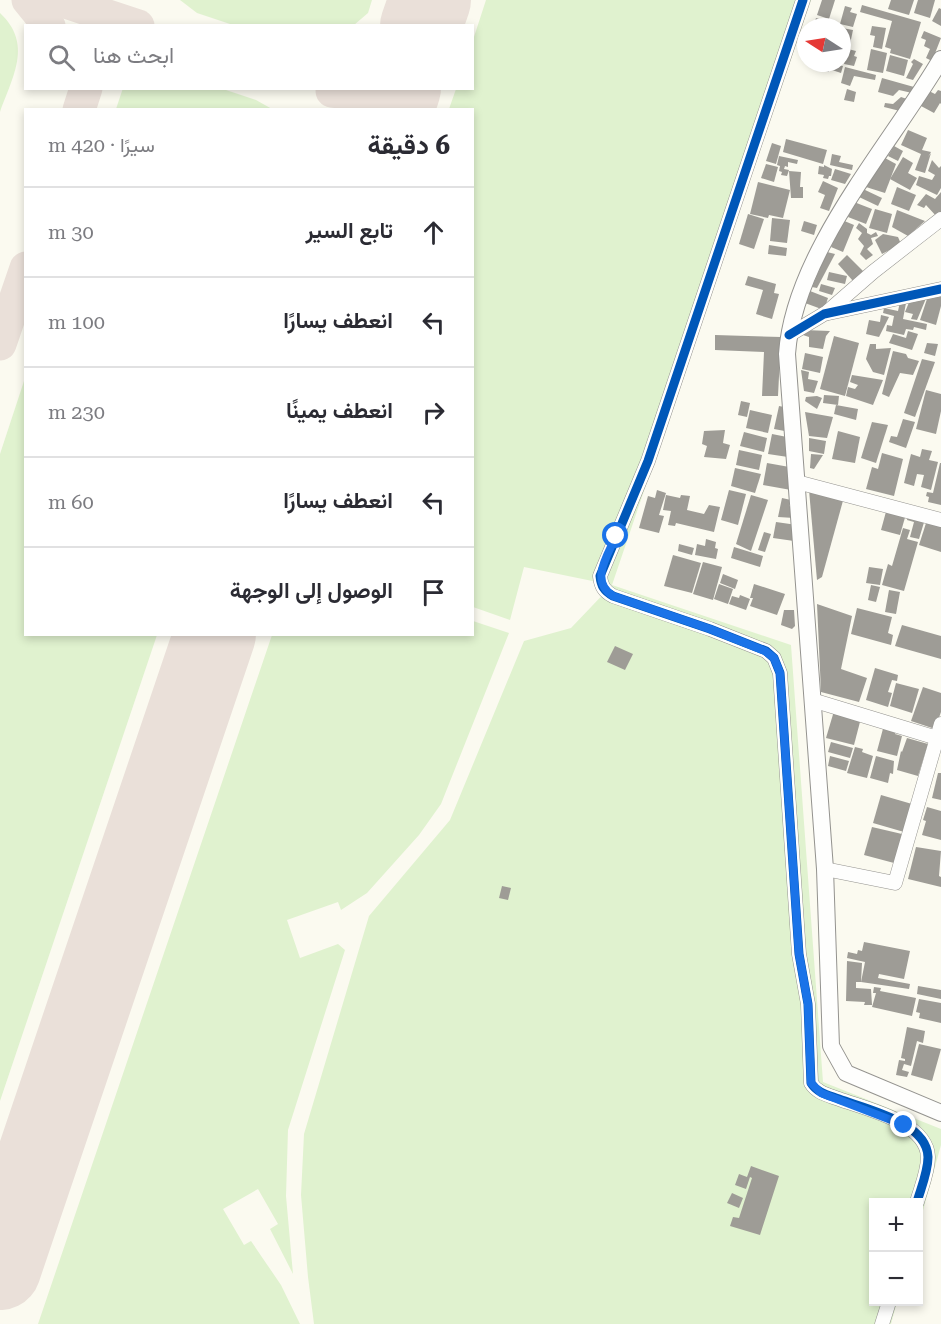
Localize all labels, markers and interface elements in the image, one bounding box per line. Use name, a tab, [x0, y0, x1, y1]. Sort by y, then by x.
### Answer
north arrow	[797, 18, 851, 72]
search box	[24, 24, 474, 90]
icon: search	[45, 41, 78, 74]
text: ابحث هنا	[93, 43, 174, 68]
text: 6 دقيقة	[368, 130, 450, 160]
text: سيرًا · 420 m	[48, 133, 155, 157]
icon: ahead	[417, 216, 450, 249]
text: تابع السير	[305, 218, 393, 243]
text: 30 m	[48, 220, 94, 244]
icon: left	[417, 306, 450, 339]
text: انعطف يسارًا	[283, 308, 393, 333]
text: 100 m	[48, 310, 105, 334]
icon: right	[417, 396, 450, 429]
text: انعطف يمينًا	[286, 398, 393, 423]
text: 230 m	[48, 400, 105, 424]
icon: left	[417, 486, 450, 519]
text: انعطف يسارًا	[283, 488, 393, 513]
text: 60 m	[48, 490, 94, 514]
route start	[602, 522, 628, 548]
icon: arrive	[417, 576, 450, 609]
text: الوصول إلى الوجهة	[230, 578, 393, 603]
route end	[890, 1111, 916, 1137]
map controls	[869, 1198, 923, 1306]
button: +	[869, 1198, 923, 1252]
button: −	[869, 1252, 923, 1306]

